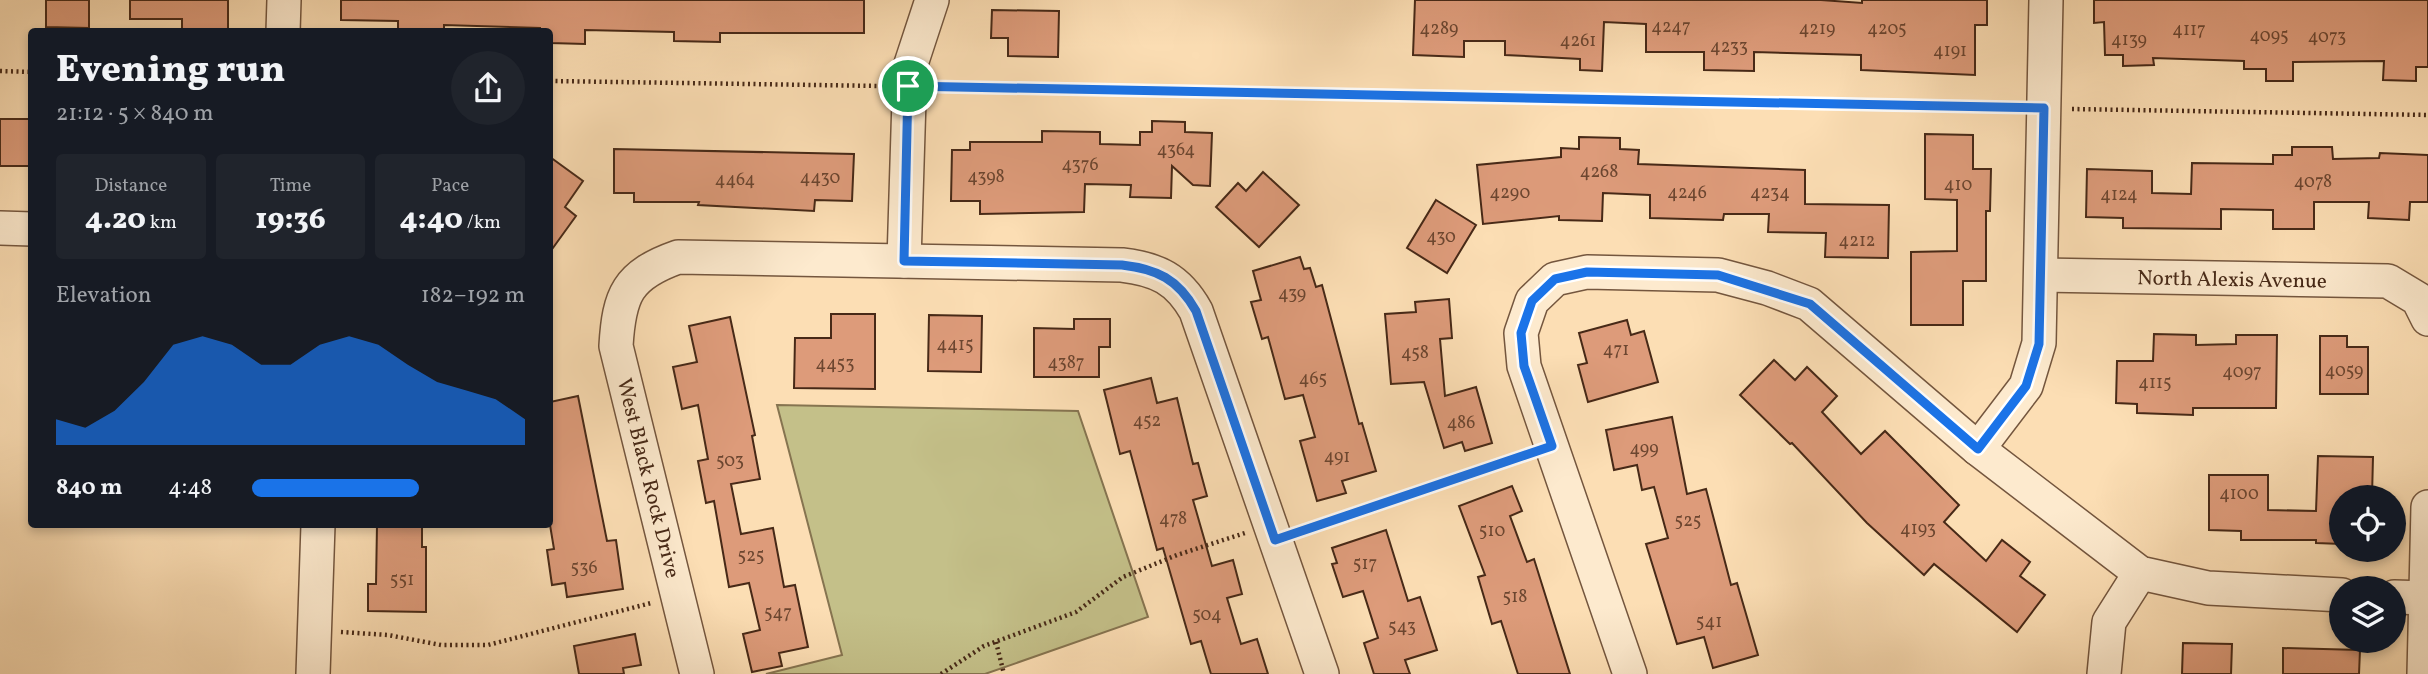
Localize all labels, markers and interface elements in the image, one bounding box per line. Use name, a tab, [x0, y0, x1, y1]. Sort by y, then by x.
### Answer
house number: 4247	[1651, 15, 1691, 40]
house number: 4289	[1420, 17, 1458, 42]
house number: 4219	[1799, 17, 1835, 42]
house number: 4205	[1867, 17, 1907, 42]
house number: 4117	[2172, 18, 2206, 43]
house number: 4095	[2249, 24, 2289, 49]
house number: 4073	[2308, 25, 2346, 50]
house number: 4139	[2111, 28, 2147, 53]
house number: 4261	[1560, 29, 1596, 54]
house number: 4233	[1710, 35, 1748, 60]
house number: 4191	[1933, 39, 1967, 64]
text: Evening run	[56, 45, 286, 98]
button: share	[451, 51, 525, 125]
pin	[878, 56, 938, 116]
icon: arrive	[889, 67, 927, 105]
text: 21:12 · 5 × 840 m	[56, 98, 214, 130]
house number: 4364	[1157, 138, 1195, 163]
house number: 4376	[1061, 153, 1099, 178]
house number: 4268	[1580, 160, 1618, 185]
house number: 4398	[967, 165, 1005, 190]
house number: 4430	[800, 166, 840, 191]
house number: 4464	[715, 168, 755, 193]
house number: 4078	[2294, 170, 2332, 195]
text: Distance	[94, 173, 167, 199]
text: Time	[270, 173, 311, 199]
text: Pace	[431, 173, 469, 199]
house number: 410	[1944, 173, 1972, 198]
house number: 4290	[1490, 181, 1531, 206]
house number: 4246	[1667, 181, 1707, 206]
house number: 4234	[1750, 181, 1790, 206]
house number: 4124	[2100, 183, 2138, 208]
text: 4.20	[85, 199, 146, 241]
text: 19:36	[255, 199, 326, 241]
text: 4:40	[399, 199, 463, 241]
text: km	[146, 210, 177, 236]
text: /km	[463, 210, 501, 236]
house number: 430	[1426, 225, 1456, 250]
house number: 4212	[1838, 229, 1876, 254]
street label: North Alexis Avenue	[2137, 264, 2327, 297]
text: Elevation	[56, 280, 152, 312]
text: 182–192 m	[421, 280, 525, 312]
house number: 439	[1278, 282, 1306, 307]
house number: 4415	[936, 333, 974, 358]
house number: 471	[1603, 338, 1629, 363]
house number: 458	[1401, 341, 1429, 366]
house number: 4387	[1047, 351, 1085, 376]
house number: 4453	[816, 352, 854, 377]
house number: 4059	[2325, 359, 2363, 384]
house number: 4097	[2222, 360, 2262, 385]
house number: 465	[1299, 367, 1327, 392]
house number: 4115	[2138, 371, 2172, 396]
street label: West Black Rock Drive	[609, 375, 686, 581]
house number: 452	[1133, 409, 1161, 434]
house number: 486	[1447, 411, 1475, 436]
house number: 499	[1629, 437, 1659, 462]
house number: 491	[1324, 445, 1350, 470]
house number: 503	[716, 449, 744, 474]
text: 840 m	[56, 472, 122, 504]
text: 4:48	[168, 472, 212, 504]
house number: 4100	[2219, 482, 2259, 507]
map controls	[2329, 485, 2406, 653]
button: locate	[2329, 485, 2406, 562]
house number: 478	[1159, 507, 1187, 532]
house number: 525	[1675, 509, 1701, 534]
house number: 4193	[1900, 517, 1936, 542]
house number: 510	[1479, 519, 1505, 544]
house number: 525	[738, 544, 764, 569]
house number: 517	[1353, 552, 1377, 577]
house number: 536	[571, 556, 598, 581]
house number: 551	[390, 568, 414, 593]
button: layers	[2329, 576, 2406, 653]
house number: 518	[1503, 585, 1527, 610]
house number: 547	[764, 601, 792, 626]
house number: 504	[1192, 603, 1222, 628]
house number: 541	[1696, 610, 1722, 635]
house number: 543	[1388, 615, 1416, 640]

